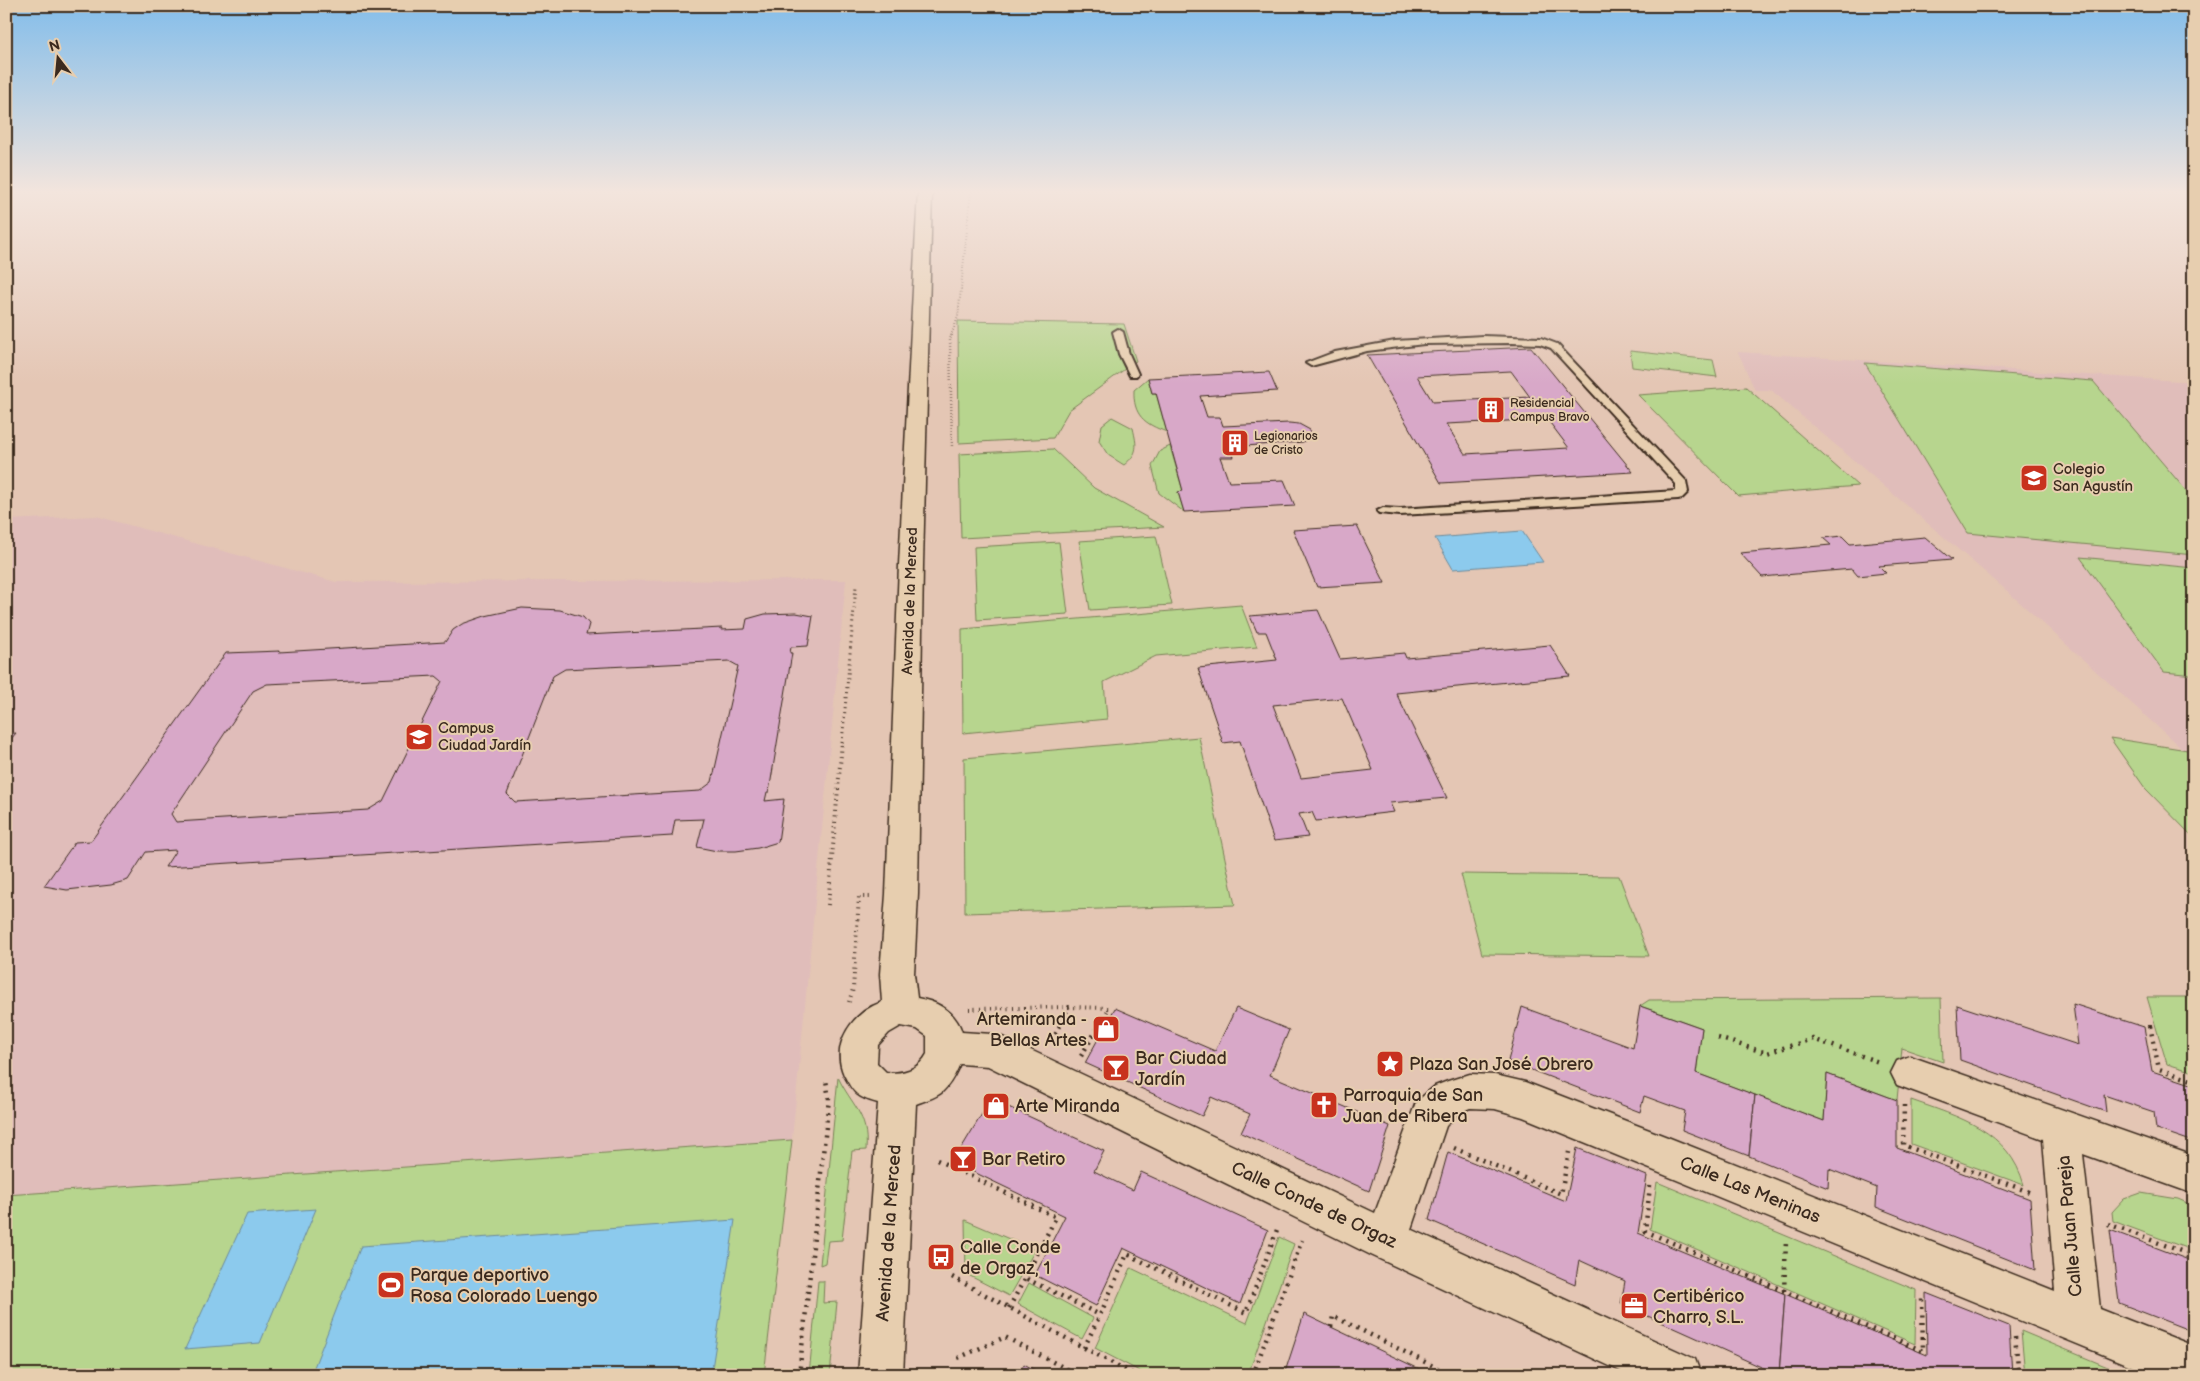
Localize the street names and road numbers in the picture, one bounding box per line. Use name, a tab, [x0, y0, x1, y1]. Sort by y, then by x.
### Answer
street label: Avenida de la Merced	[898, 527, 922, 675]
street label: Avenida de la Merced	[872, 1144, 906, 1322]
street label: Calle Las Meninas	[1677, 1152, 1824, 1228]
street label: Calle Juan Pareja	[2053, 1154, 2087, 1298]
street label: Calle Conde de Orgaz	[1228, 1157, 1401, 1253]

